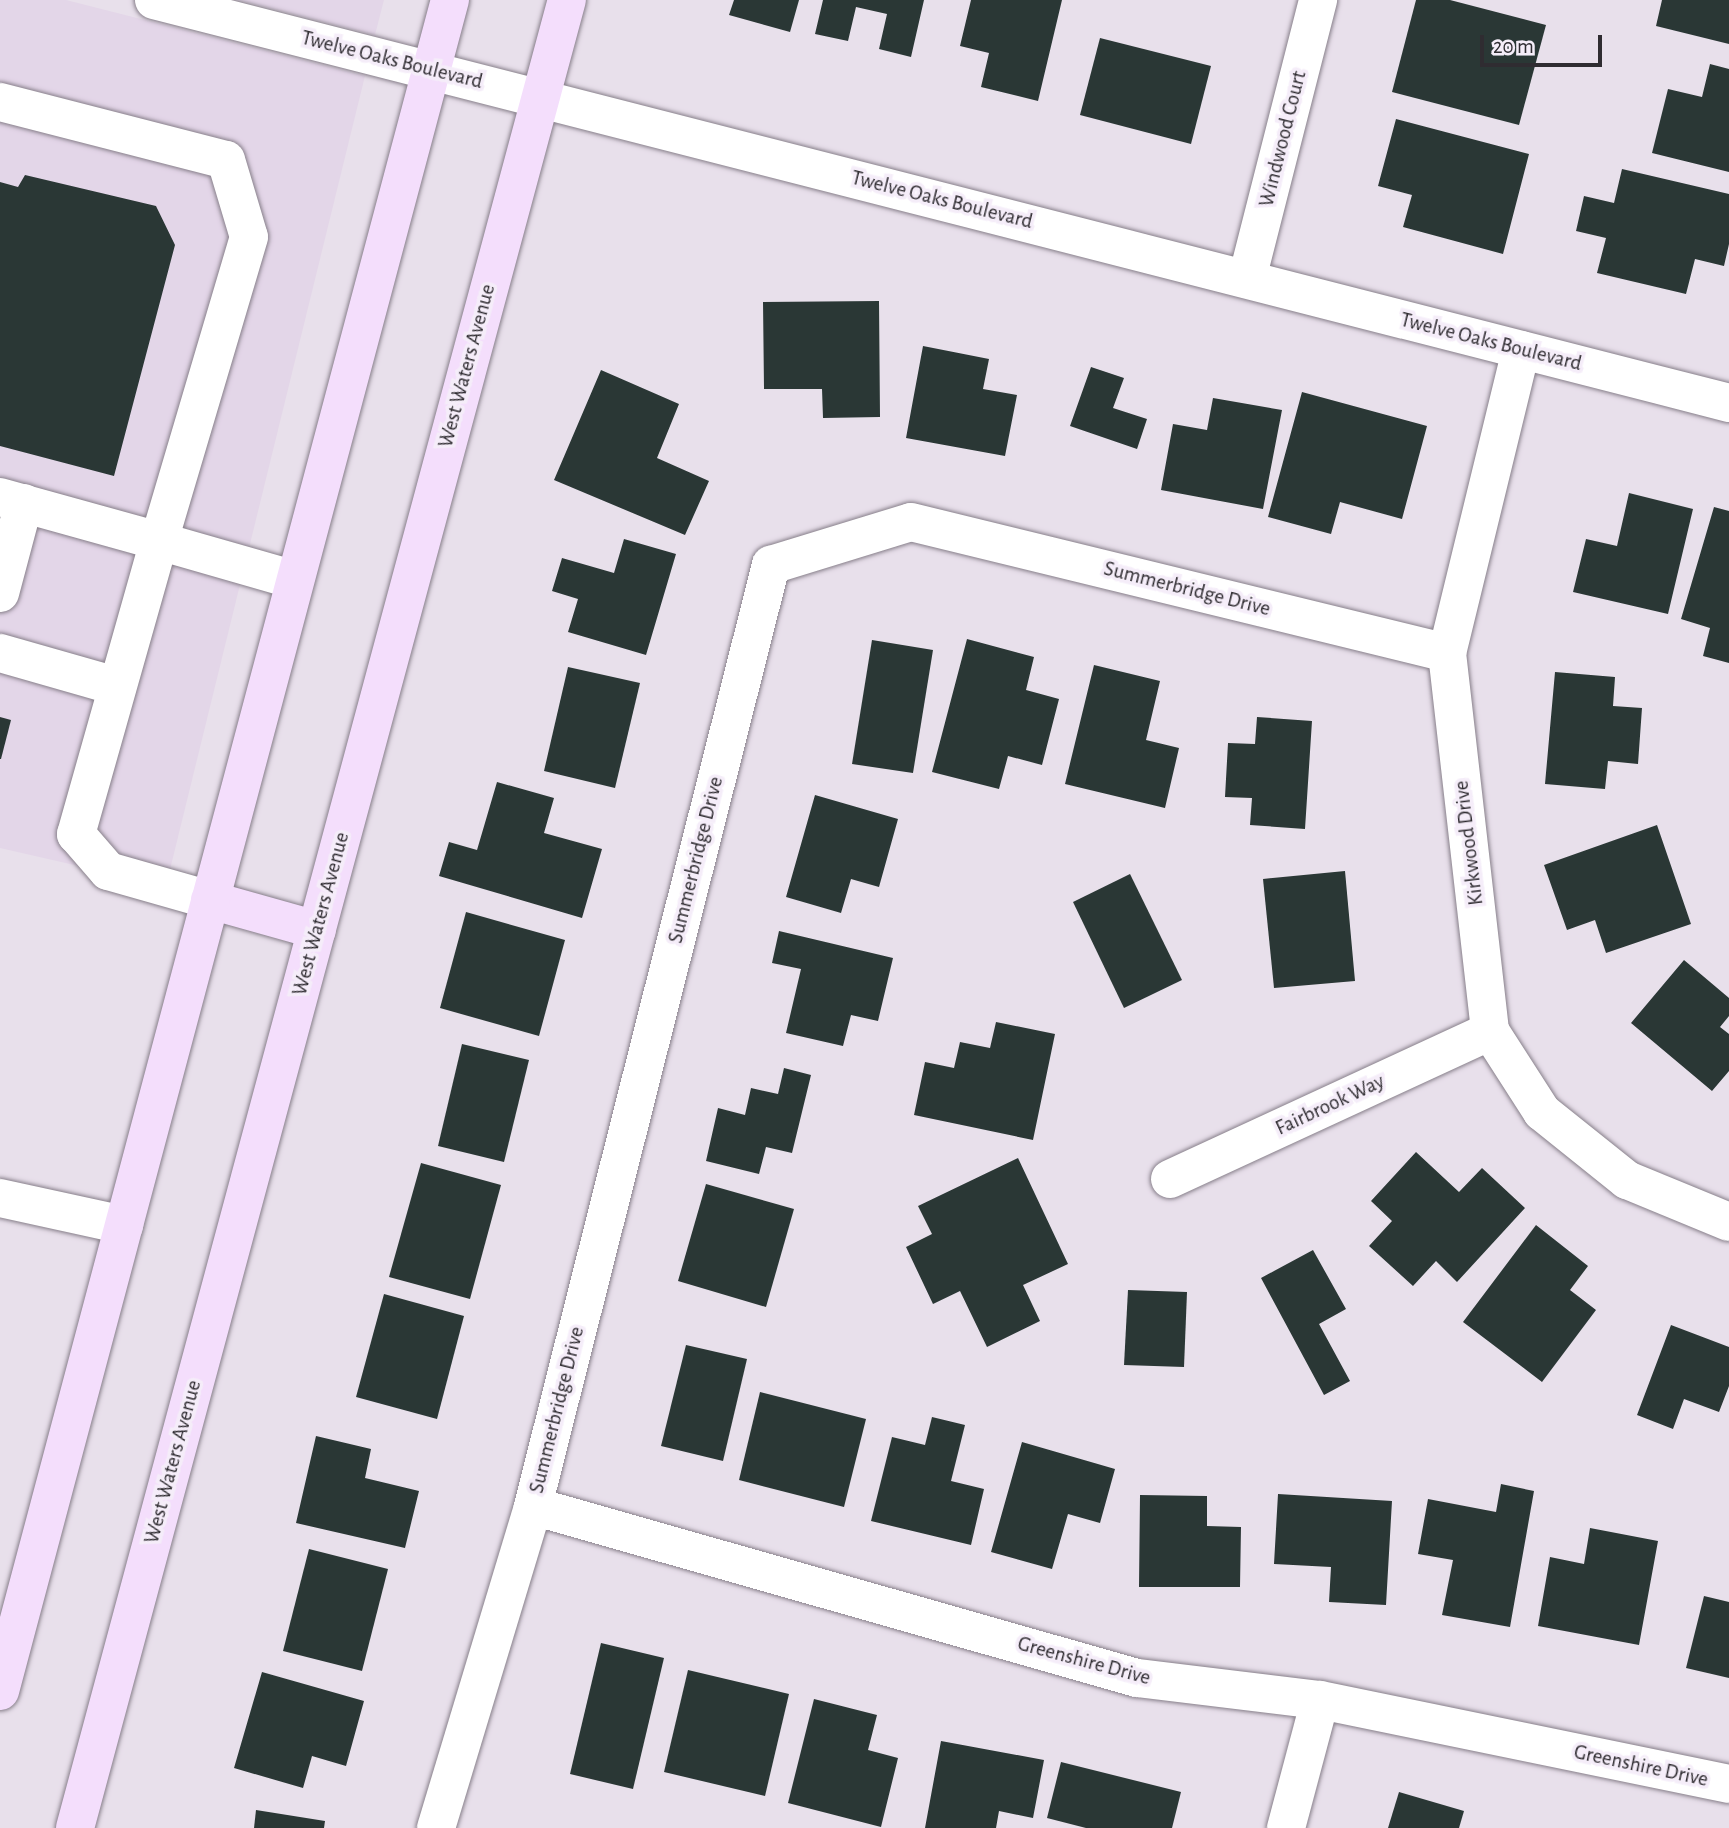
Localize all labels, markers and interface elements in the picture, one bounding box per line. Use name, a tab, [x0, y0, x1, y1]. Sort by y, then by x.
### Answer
scale bar	[1484, 21, 1606, 65]
street label: Twelve Oaks Boulevard	[299, 25, 485, 95]
text: 20 m	[1493, 36, 1534, 57]
street label: Windwood Court	[1254, 68, 1312, 210]
street label: Twelve Oaks Boulevard	[849, 165, 1035, 235]
street label: West Waters Avenue	[433, 282, 501, 450]
street label: Twelve Oaks Boulevard	[1398, 307, 1584, 377]
street label: Summerbridge Drive	[1101, 556, 1273, 622]
street label: Summerbridge Drive	[663, 774, 729, 946]
street label: Kirkwood Drive	[1449, 779, 1489, 907]
street label: West Waters Avenue	[287, 830, 355, 998]
street label: Fairbrook Way	[1272, 1069, 1388, 1141]
street label: Summerbridge Drive	[524, 1324, 590, 1496]
street label: West Waters Avenue	[139, 1378, 207, 1546]
street label: Greenshire Drive	[1015, 1631, 1153, 1691]
street label: Greenshire Drive	[1572, 1739, 1710, 1793]

